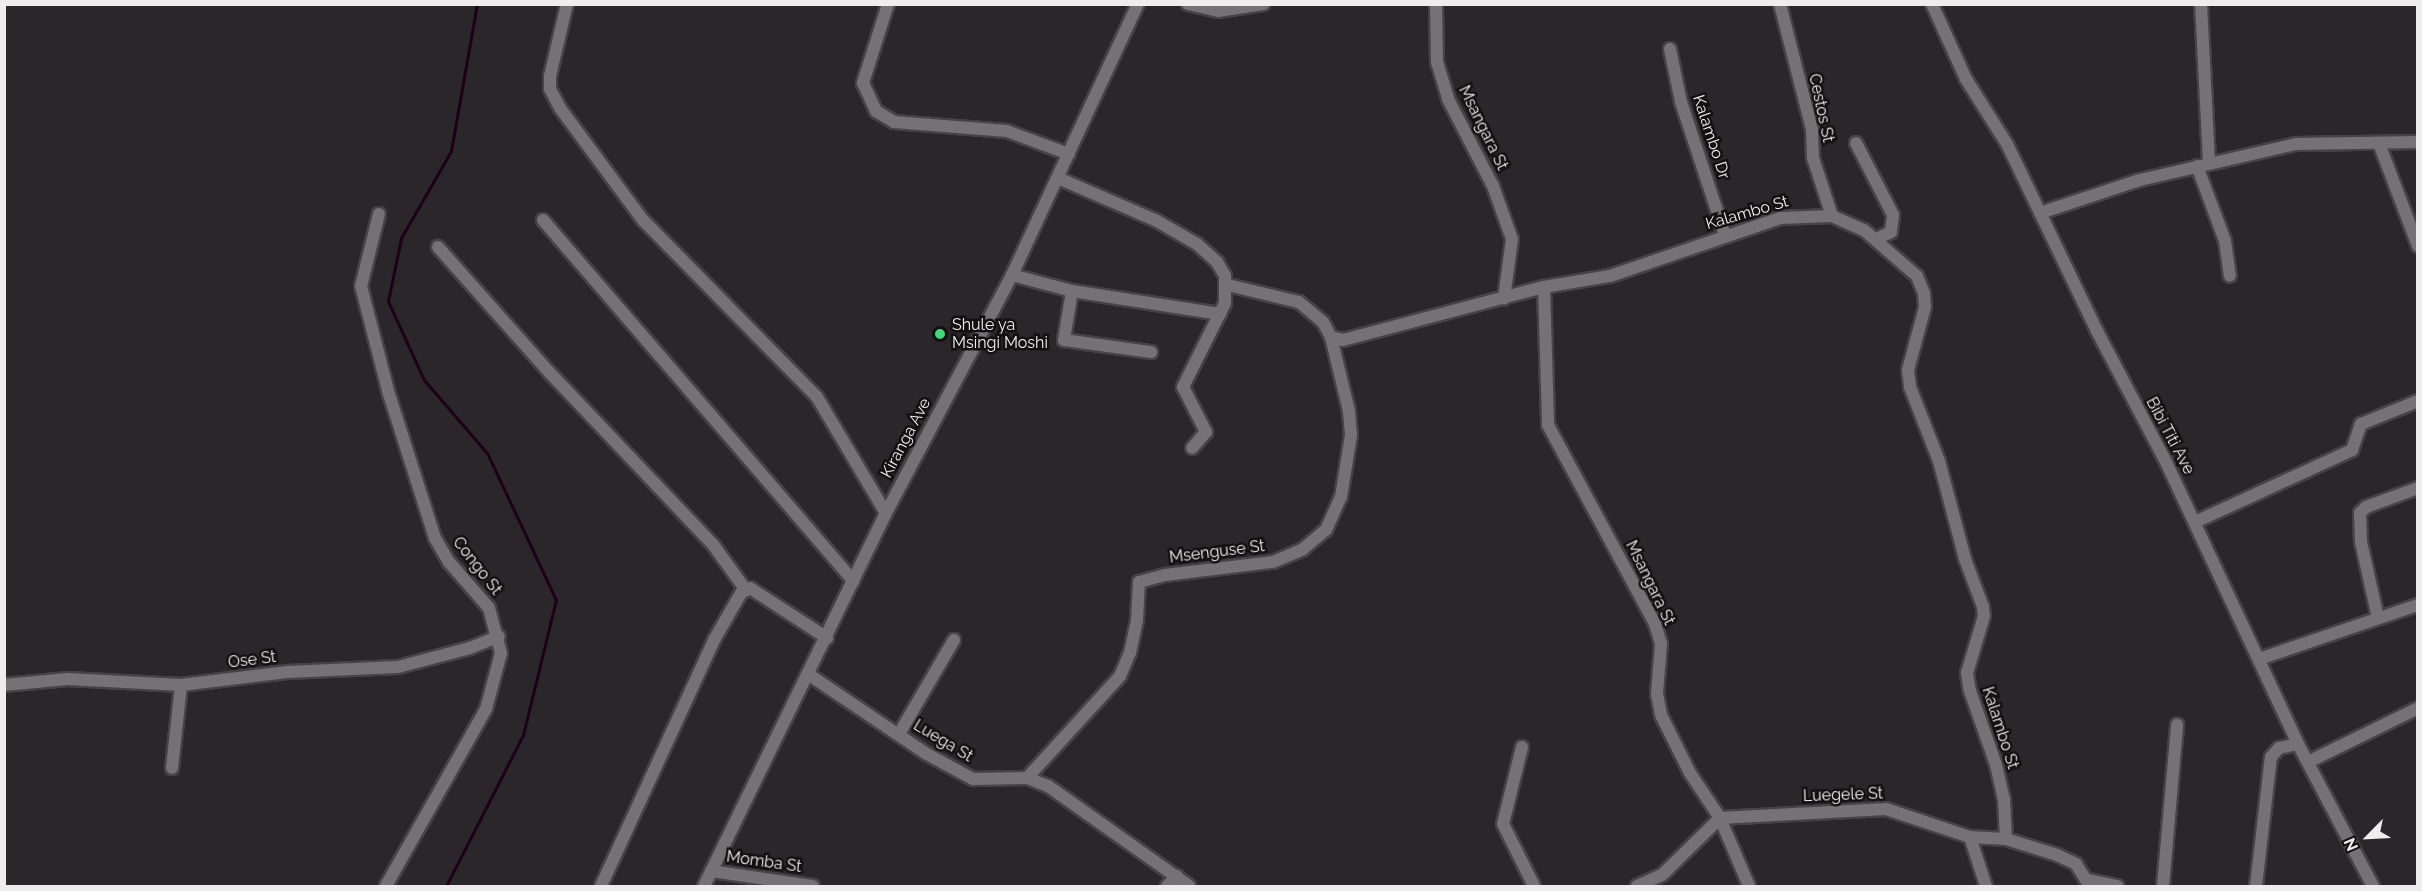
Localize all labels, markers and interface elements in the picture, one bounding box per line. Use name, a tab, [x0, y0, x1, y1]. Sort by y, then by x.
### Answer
street label: Cestos St	[1804, 72, 1838, 144]
street label: Msangara St	[1454, 83, 1512, 173]
street label: Kalambo Dr	[1688, 93, 1734, 181]
street label: Kalambo St	[1703, 192, 1791, 234]
place label: Shule ya Msingi Moshi	[952, 315, 1048, 353]
marker: Shule ya Msingi Moshi	[933, 327, 947, 341]
street label: Bibi Titi Ave	[2141, 394, 2199, 478]
street label: Kiranga Ave	[877, 395, 935, 481]
street label: Congo St	[448, 533, 506, 599]
street label: Msenguse St	[1168, 537, 1266, 567]
street label: Msangara St	[1621, 538, 1679, 628]
street label: Ose St	[227, 648, 277, 672]
street label: Kalambo St	[1978, 685, 2022, 771]
street label: Luega St	[910, 716, 976, 766]
street label: Luegele St	[1803, 784, 1883, 806]
north arrow	[2338, 807, 2398, 867]
text: N	[2340, 835, 2362, 854]
street label: Momba St	[725, 847, 803, 877]

